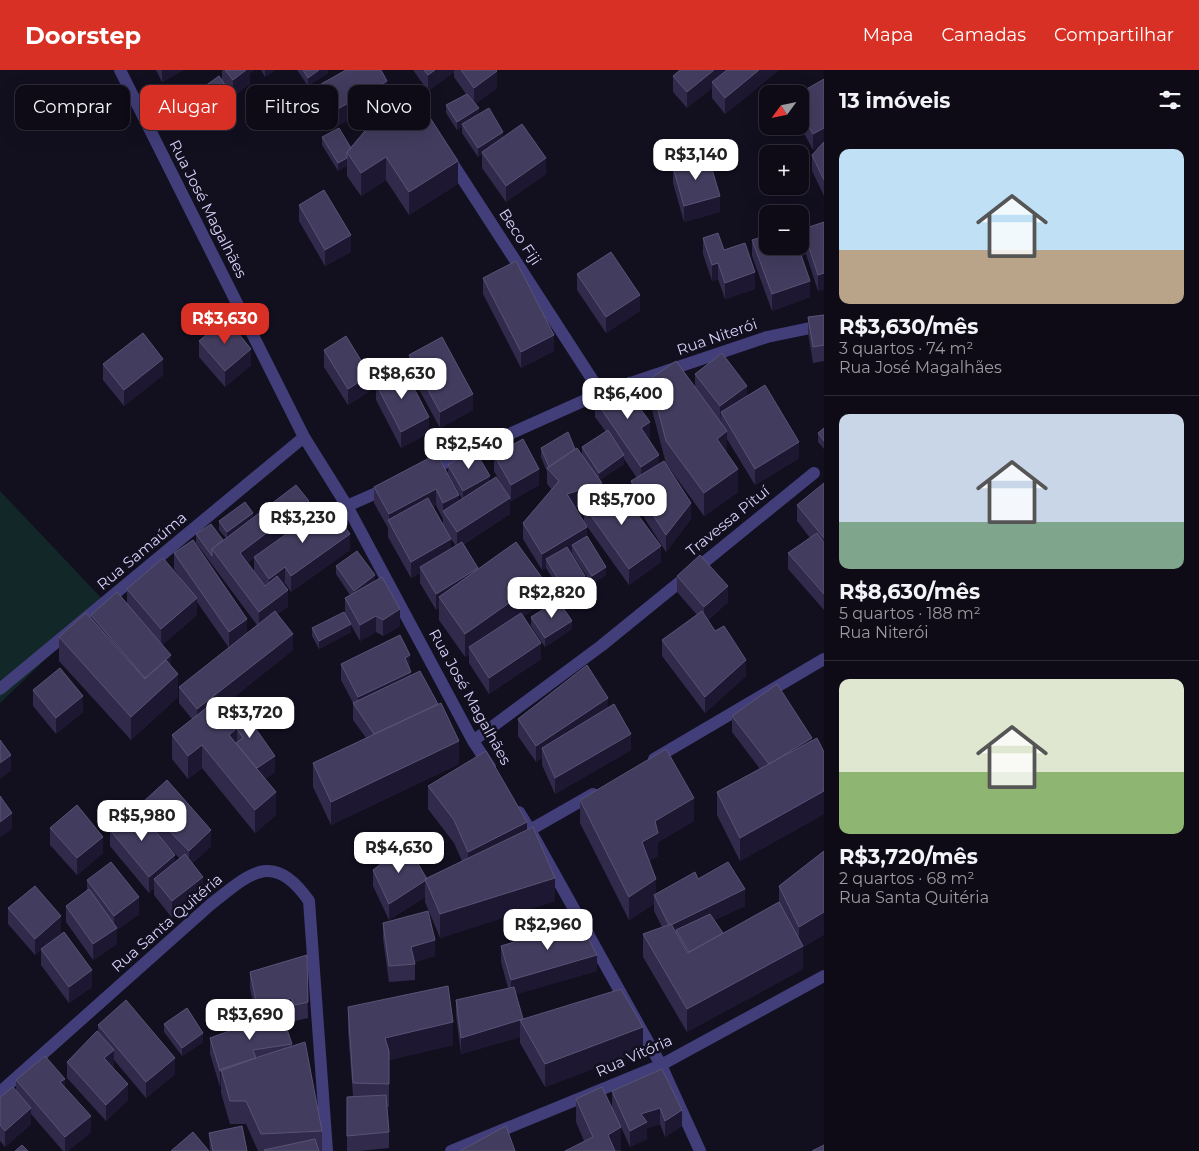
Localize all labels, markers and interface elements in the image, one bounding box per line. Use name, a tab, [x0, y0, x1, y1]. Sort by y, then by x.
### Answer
text: Doorstep	[25, 21, 141, 50]
text: Mapa	[863, 24, 913, 46]
text: Camadas	[941, 24, 1026, 46]
text: Compartilhar	[1054, 24, 1174, 46]
chip: Comprar	[15, 85, 130, 130]
chip: Alugar	[140, 85, 236, 130]
chip: Filtros	[246, 85, 338, 130]
chip: Novo	[348, 85, 430, 130]
north arrow	[759, 85, 809, 135]
map controls	[759, 85, 809, 255]
icon: filters	[1156, 86, 1184, 114]
text: 13 imóveis	[839, 88, 950, 113]
street label: Rua José Magalhães	[165, 136, 252, 281]
pin: R$3,140	[650, 138, 742, 181]
text: R$3,140	[664, 145, 728, 164]
button: +	[759, 145, 809, 195]
icon: home	[967, 181, 1057, 271]
street label: Beco Fiji	[495, 205, 546, 269]
button: −	[759, 205, 809, 255]
pin: R$3,630	[179, 302, 271, 345]
text: R$3,630	[192, 309, 258, 328]
street label: Rua Niterói	[674, 314, 760, 359]
text: R$3,630/mês	[839, 314, 978, 339]
text: 3 quartos · 74 m²	[839, 339, 973, 358]
pin: R$8,630	[356, 358, 448, 400]
text: Rua José Magalhães	[839, 358, 1002, 377]
text: R$8,630	[368, 364, 436, 383]
pin: R$6,400	[582, 378, 674, 420]
text: R$6,400	[593, 384, 663, 403]
pin: R$2,540	[423, 428, 515, 470]
text: R$2,540	[435, 434, 503, 453]
icon: home	[967, 447, 1057, 537]
street label: Travessa Pituí	[682, 481, 774, 560]
pin: R$5,700	[576, 484, 668, 526]
text: R$5,700	[589, 490, 655, 509]
pin: R$3,230	[257, 502, 349, 544]
street label: Rua Samaúma	[93, 508, 190, 594]
text: R$3,230	[270, 508, 336, 527]
pin: R$2,820	[506, 576, 598, 619]
text: R$8,630/mês	[839, 579, 980, 604]
text: R$2,820	[519, 583, 585, 602]
text: 5 quartos · 188 m²	[839, 604, 981, 623]
text: Rua Niterói	[839, 623, 929, 642]
street label: Rua José Magalhães	[425, 625, 516, 768]
pin: R$3,720	[204, 696, 296, 739]
text: R$3,720	[217, 703, 283, 722]
icon: home	[967, 712, 1057, 802]
pin: R$5,980	[96, 800, 188, 842]
text: R$5,980	[108, 806, 176, 825]
pin: R$4,630	[353, 832, 445, 874]
text: R$4,630	[365, 838, 433, 857]
text: R$3,720/mês	[839, 844, 978, 869]
street label: Rua Santa Quitéria	[107, 869, 226, 976]
text: 2 quartos · 68 m²	[839, 869, 974, 888]
text: Rua Santa Quitéria	[839, 888, 989, 907]
pin: R$2,960	[502, 908, 594, 951]
text: R$2,960	[514, 915, 582, 934]
pin: R$3,690	[204, 998, 296, 1041]
text: R$3,690	[217, 1005, 283, 1024]
street label: Rua Vitória	[593, 1030, 675, 1081]

